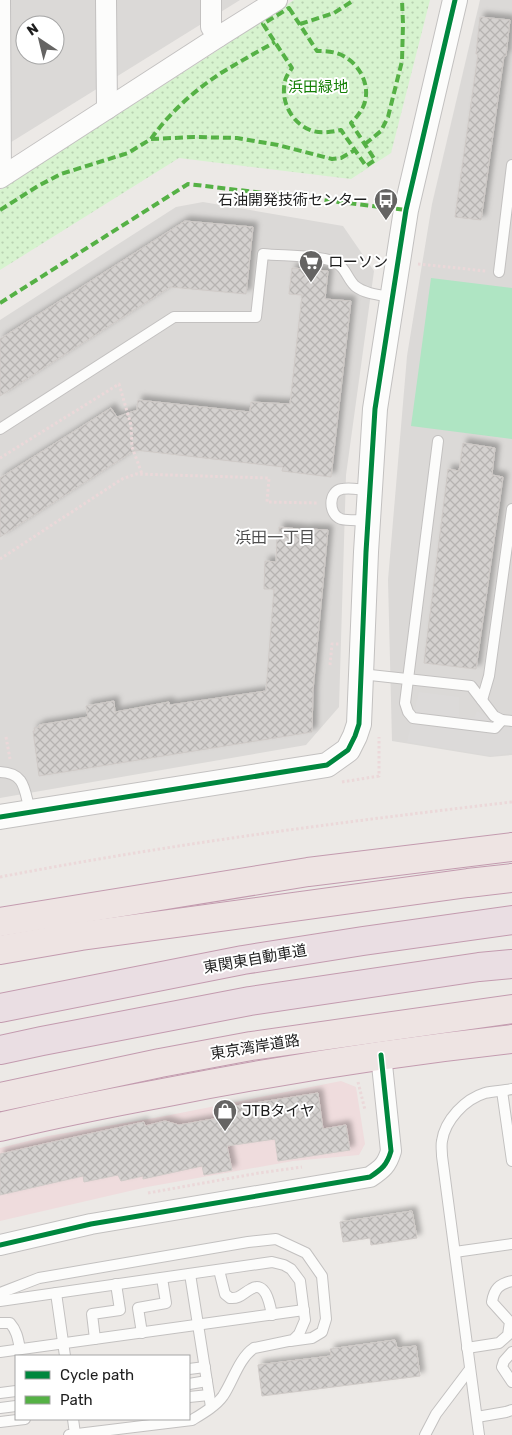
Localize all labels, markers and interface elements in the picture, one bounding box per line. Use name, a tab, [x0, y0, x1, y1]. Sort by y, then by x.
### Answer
north arrow	[15, 15, 65, 65]
text: N	[24, 20, 42, 40]
park label: 浜田緑地	[288, 78, 348, 96]
bus stop icon: 石油開発技術センター	[373, 187, 399, 221]
place label: 石油開発技術センター	[218, 191, 368, 209]
supermarket icon: ローソン	[298, 249, 324, 283]
place label: ローソン	[328, 253, 388, 271]
district label: 浜田一丁目	[235, 528, 315, 547]
street label: 東関東自動車道	[202, 941, 308, 977]
street label: 東京湾岸道路	[209, 1031, 301, 1063]
shop icon: JTBタイヤ	[212, 1098, 238, 1132]
place label: JTBタイヤ	[242, 1102, 315, 1120]
legend	[15, 1355, 190, 1420]
text: Cycle path	[60, 1366, 134, 1384]
text: Path	[60, 1391, 93, 1409]

